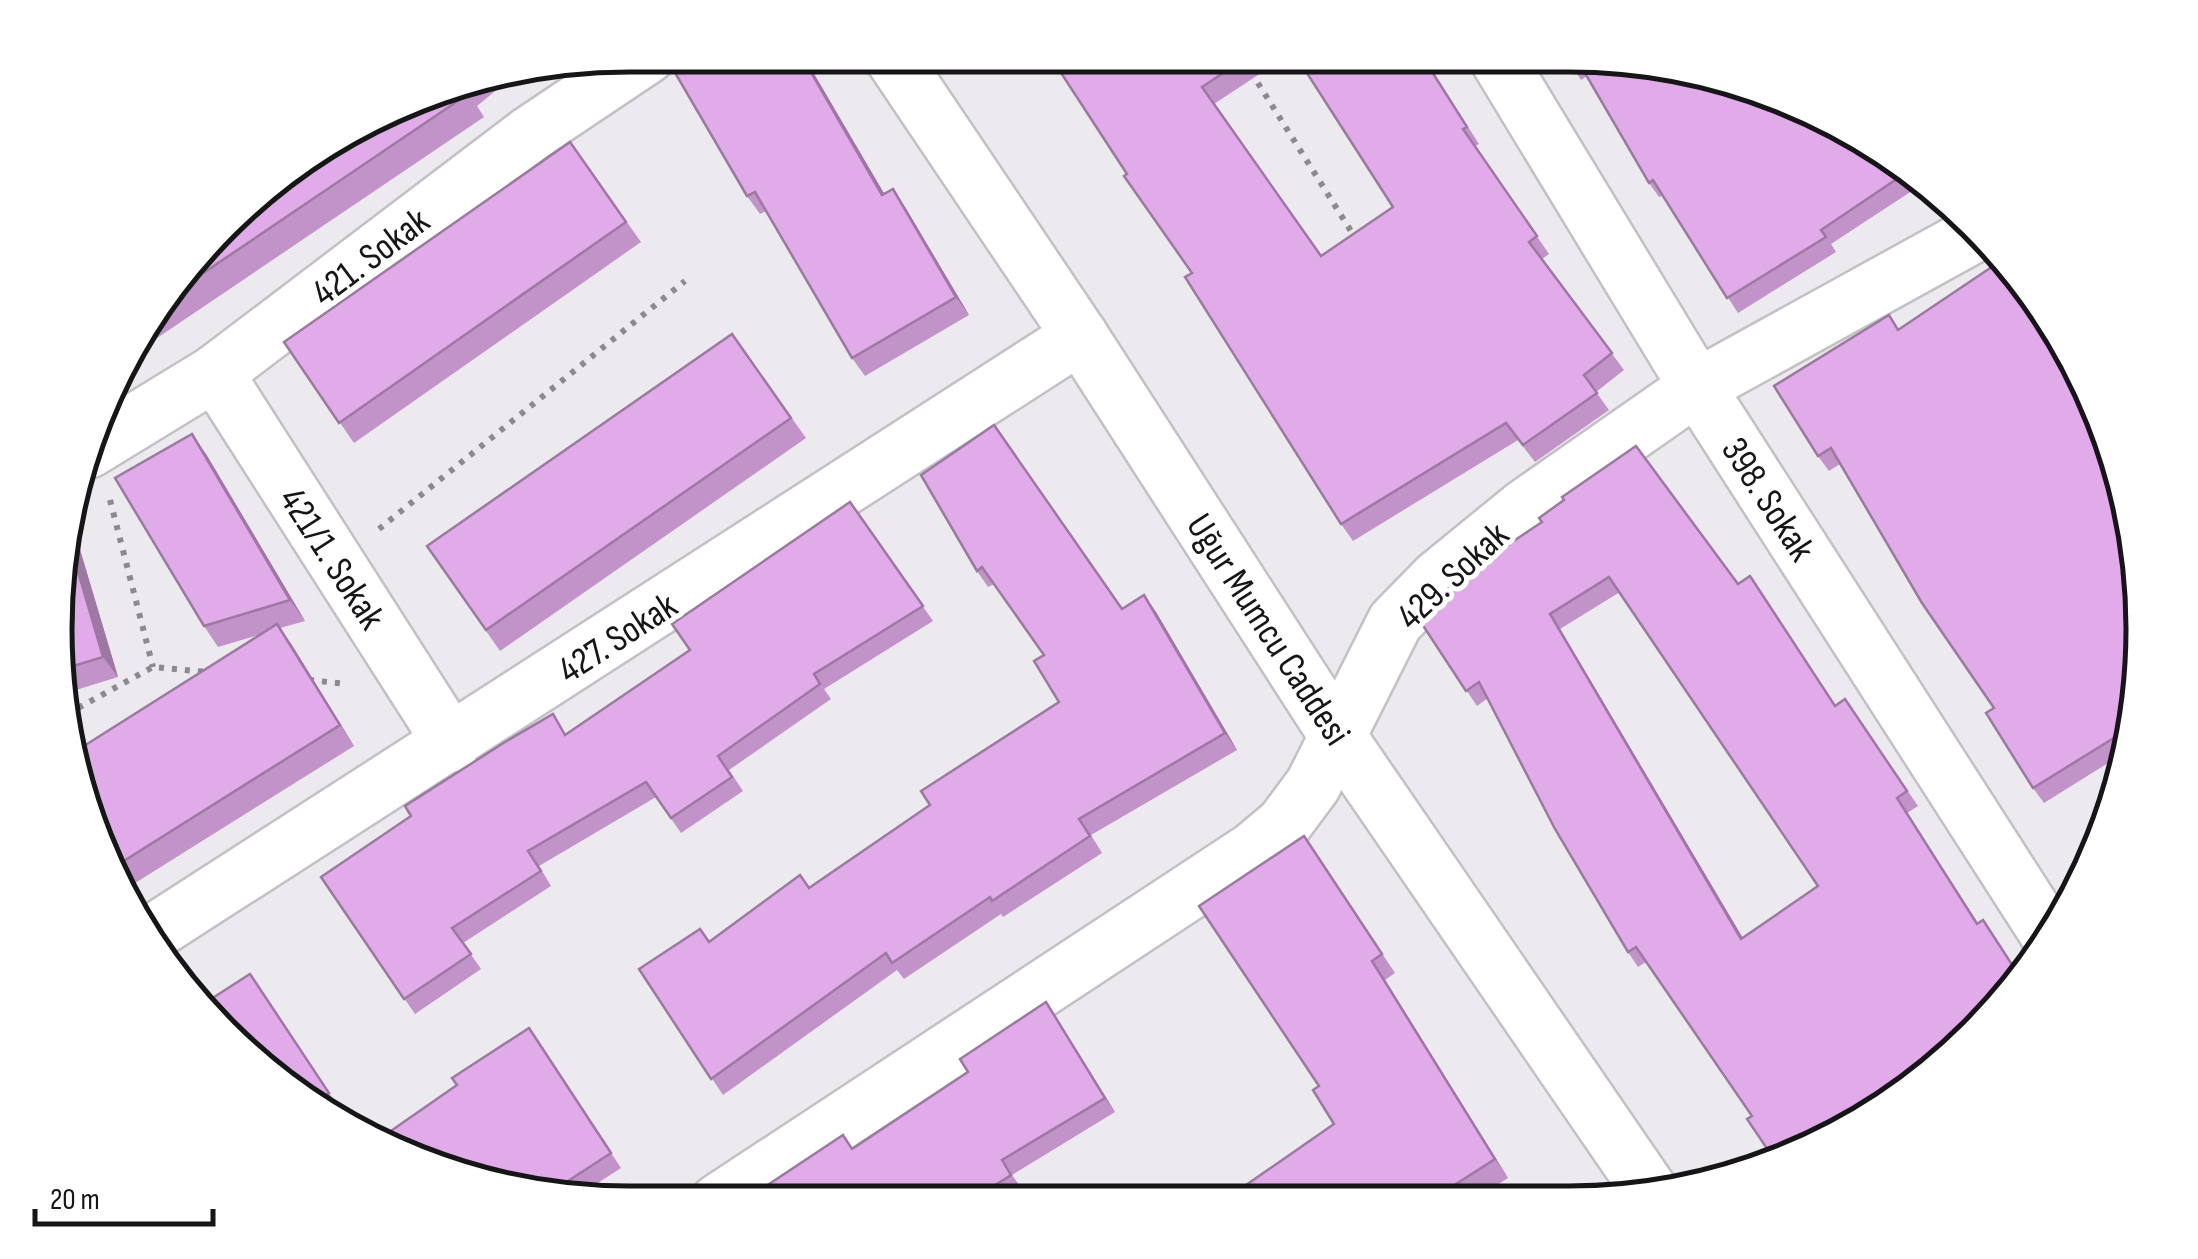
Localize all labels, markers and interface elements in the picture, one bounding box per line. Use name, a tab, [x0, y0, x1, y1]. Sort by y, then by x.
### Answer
street label: 421. Sokak	[303, 198, 439, 316]
street label: 398. Sokak	[1711, 430, 1824, 570]
street label: 421/1. Sokak	[269, 479, 394, 639]
street label: Uğur Mumcu Caddesi	[1176, 506, 1359, 754]
street label: 429. Sokak	[1388, 513, 1519, 639]
street label: 427. Sokak	[550, 583, 686, 693]
scale bar	[35, 1164, 212, 1226]
text: 20 m	[50, 1182, 100, 1218]

